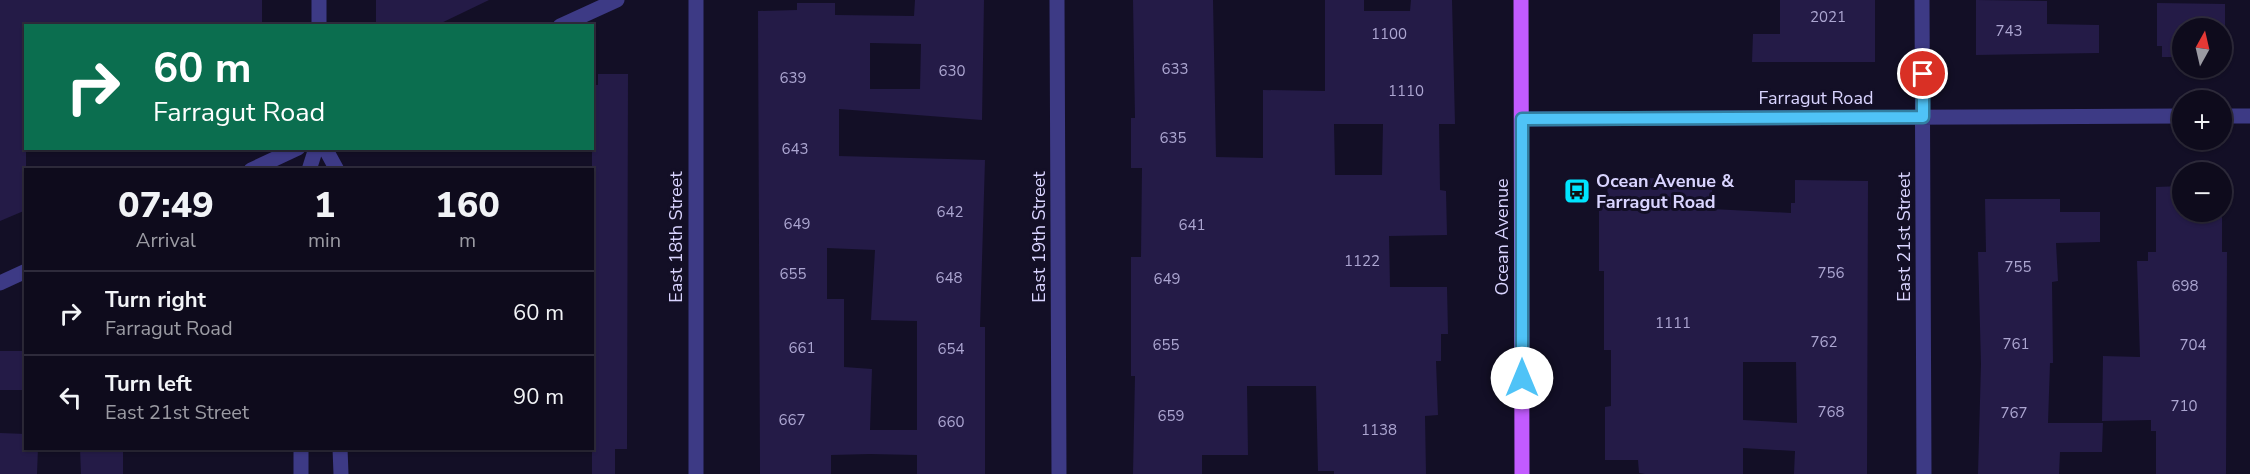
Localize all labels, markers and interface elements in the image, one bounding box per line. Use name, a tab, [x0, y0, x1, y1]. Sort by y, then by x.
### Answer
house number: 2021	[1810, 7, 1846, 27]
north arrow	[2172, 18, 2232, 78]
map controls	[2172, 18, 2232, 222]
house number: 743	[1995, 21, 2023, 41]
house number: 1100	[1371, 24, 1407, 44]
text: 60 m	[153, 40, 252, 97]
icon: right	[54, 48, 132, 126]
pin	[1897, 48, 1948, 99]
icon: arrive	[1906, 57, 1939, 90]
house number: 633	[1161, 59, 1189, 79]
house number: 630	[938, 61, 966, 81]
house number: 639	[779, 68, 807, 88]
house number: 1110	[1388, 81, 1424, 101]
street label: Farragut Road	[1759, 86, 1873, 110]
button: +	[2172, 90, 2232, 150]
text: Farragut Road	[153, 94, 325, 131]
house number: 635	[1159, 128, 1187, 148]
house number: 643	[781, 139, 809, 159]
button: −	[2172, 162, 2232, 222]
place label: Ocean Avenue & Farragut Road	[1596, 169, 1735, 214]
street label: East 18th Street	[664, 171, 688, 303]
street label: East 19th Street	[1027, 171, 1051, 303]
street label: East 21st Street	[1892, 172, 1916, 302]
bus stop icon: Ocean Avenue & Farragut Road	[1562, 176, 1592, 206]
street label: Ocean Avenue	[1490, 178, 1514, 296]
text: 07:49	[118, 181, 214, 230]
text: 1	[314, 181, 335, 230]
text: 160	[435, 181, 500, 230]
house number: 642	[936, 202, 964, 222]
house number: 649	[783, 214, 811, 234]
house number: 641	[1178, 215, 1206, 235]
text: Arrival	[136, 227, 196, 254]
text: min	[308, 227, 341, 254]
text: m	[459, 227, 476, 254]
house number: 1122	[1344, 251, 1380, 271]
house number: 755	[2004, 257, 2032, 277]
house number: 756	[1817, 263, 1845, 283]
house number: 655	[779, 264, 807, 284]
house number: 648	[935, 268, 963, 288]
house number: 649	[1153, 269, 1181, 289]
house number: 698	[2171, 276, 2199, 296]
text: Turn right	[105, 285, 206, 315]
icon: right	[54, 297, 87, 330]
text: 60 m	[513, 298, 564, 328]
house number: 1111	[1655, 313, 1691, 333]
text: Farragut Road	[105, 315, 233, 342]
house number: 762	[1810, 332, 1838, 352]
house number: 761	[2002, 334, 2030, 354]
house number: 655	[1152, 335, 1180, 355]
house number: 704	[2179, 335, 2207, 355]
house number: 661	[788, 338, 816, 358]
house number: 654	[937, 339, 965, 359]
position arrow	[1490, 346, 1554, 410]
text: Turn left	[105, 369, 192, 399]
icon: left	[54, 381, 87, 414]
text: 90 m	[513, 382, 564, 412]
house number: 710	[2170, 396, 2198, 416]
text: East 21st Street	[105, 399, 249, 426]
house number: 768	[1817, 402, 1845, 422]
house number: 767	[2000, 403, 2028, 423]
house number: 659	[1157, 406, 1185, 426]
house number: 667	[778, 410, 806, 430]
house number: 660	[937, 412, 965, 432]
house number: 1138	[1361, 420, 1397, 440]

